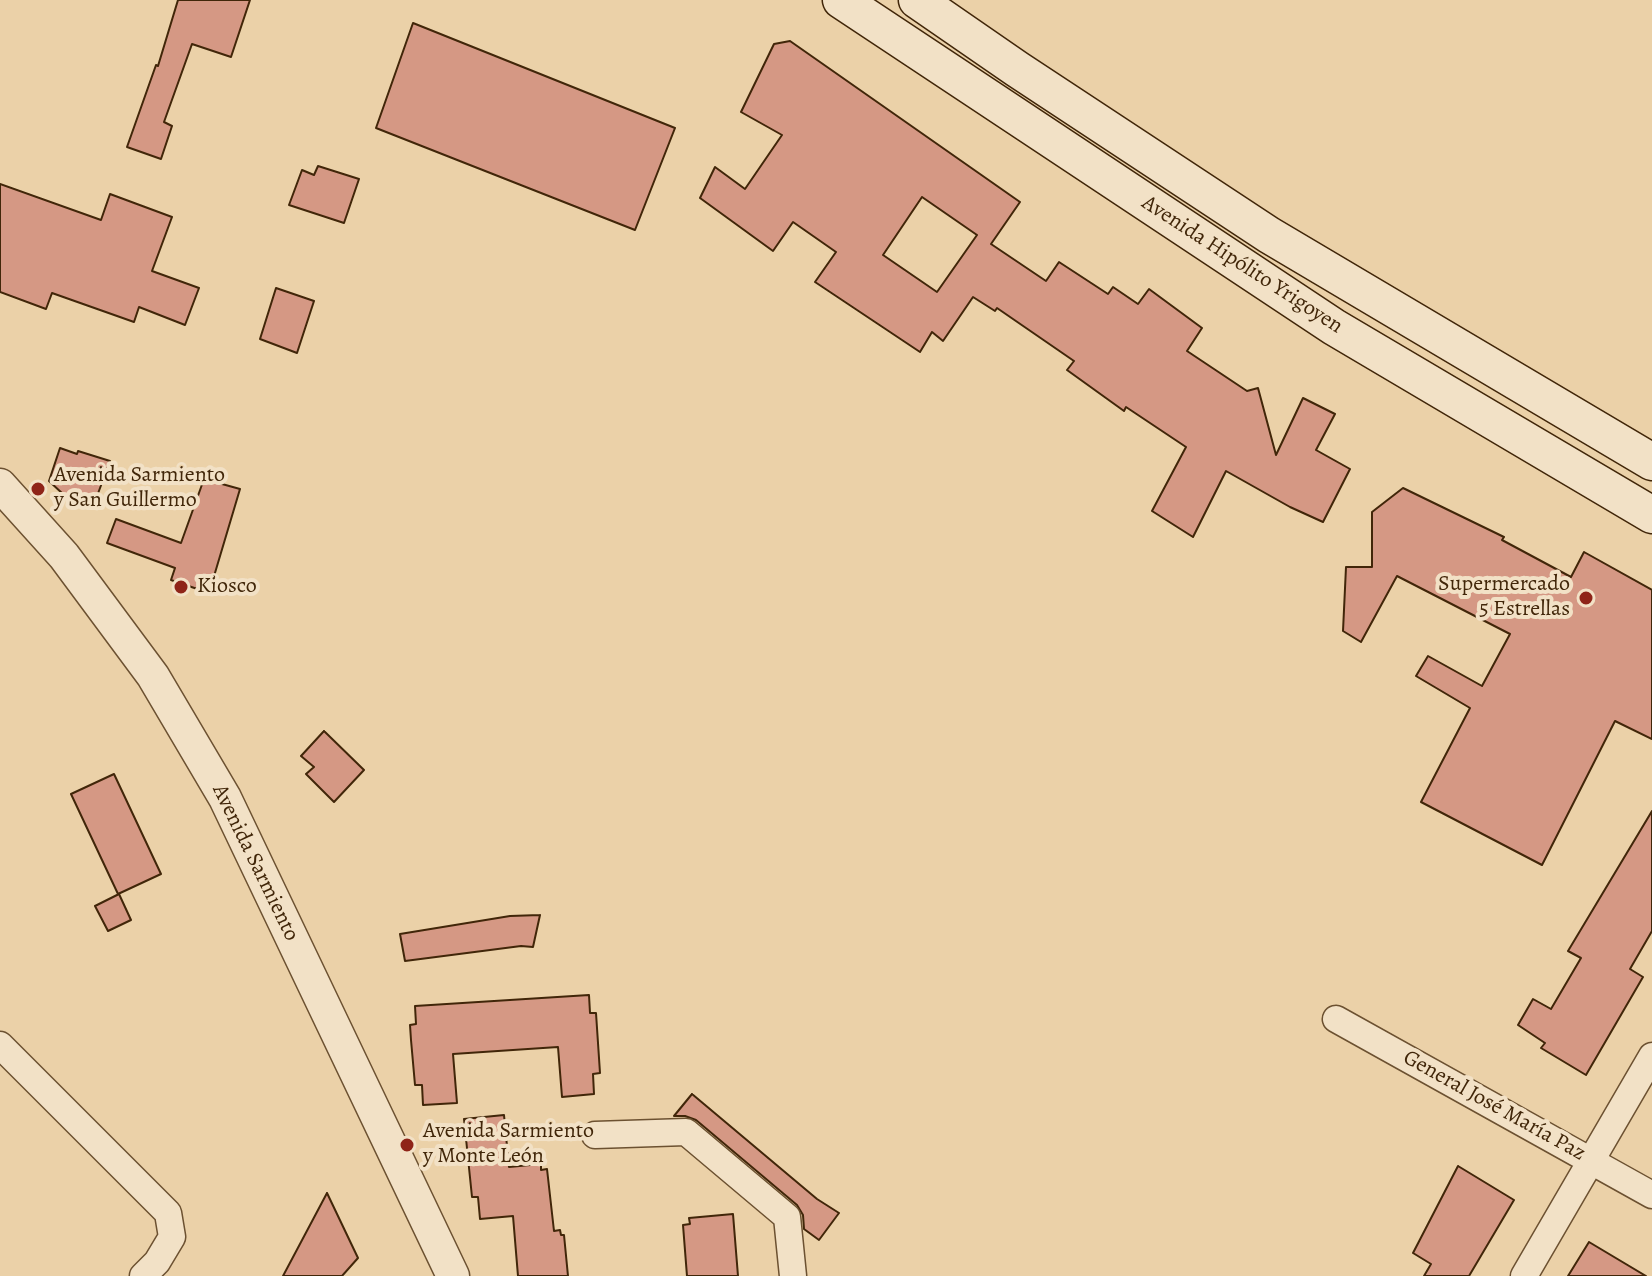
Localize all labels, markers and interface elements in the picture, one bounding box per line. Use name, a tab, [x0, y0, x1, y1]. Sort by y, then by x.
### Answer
street label: Avenida Hipólito Yrigoyen	[1137, 190, 1347, 340]
place label: Avenida Sarmiento y San Guillermo	[54, 463, 225, 514]
marker: Avenida Sarmiento y San Guillermo	[29, 480, 47, 498]
place label: Supermercado 5 Estrellas	[1438, 572, 1570, 624]
place label: Kiosco	[197, 574, 257, 600]
marker: Kiosco	[172, 578, 190, 596]
marker: Supermercado 5 Estrellas	[1577, 589, 1595, 607]
street label: Avenida Sarmiento	[206, 780, 304, 946]
street label: General José María Paz	[1398, 1045, 1590, 1167]
place label: Avenida Sarmiento y Monte León	[423, 1119, 594, 1170]
marker: Avenida Sarmiento y Monte León	[398, 1136, 416, 1154]

